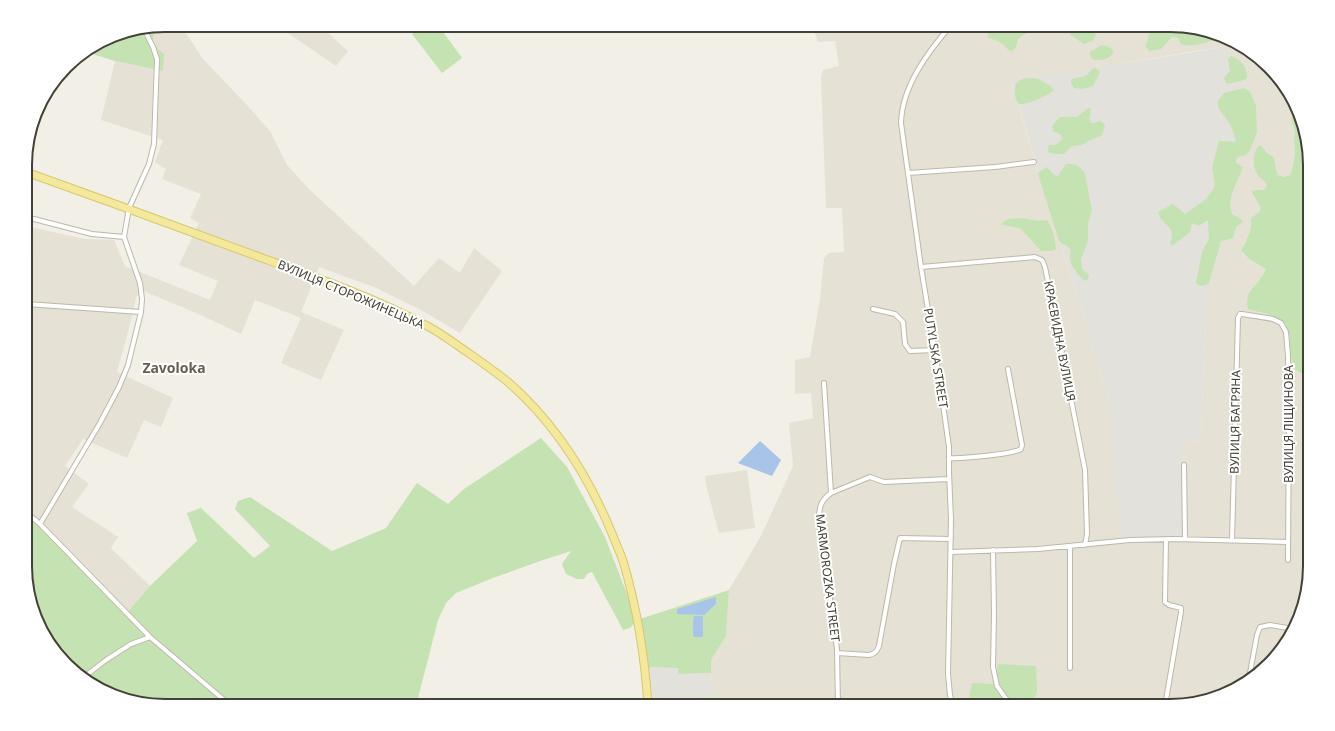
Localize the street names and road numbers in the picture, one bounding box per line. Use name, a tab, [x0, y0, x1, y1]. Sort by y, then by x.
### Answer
street label: ВУЛИЦЯ СТОРОЖИНЕЦЬКА	[275, 255, 427, 333]
street label: КРАЄВИДНА ВУЛИЦЯ	[1040, 279, 1080, 403]
street label: PUTYLSKA STREET	[920, 307, 952, 410]
street label: ВУЛИЦЯ ЛІЩИНОВА	[1280, 365, 1297, 483]
street label: ВУЛИЦЯ БАГРЯНА	[1226, 370, 1244, 474]
street label: MARMOROZKA STREET	[812, 513, 844, 643]

